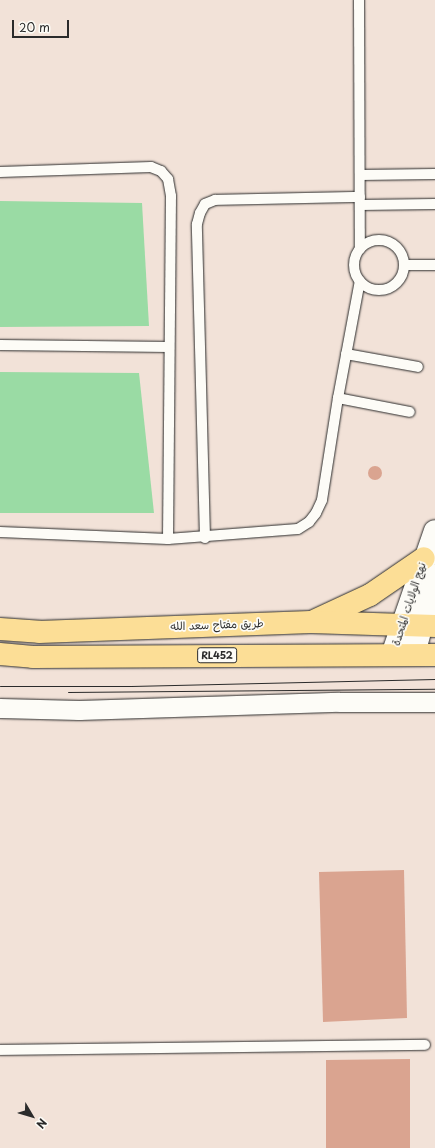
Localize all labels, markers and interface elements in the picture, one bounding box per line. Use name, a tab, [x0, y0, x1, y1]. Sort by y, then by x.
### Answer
scale bar	[14, 12, 71, 38]
text: 20 m	[19, 18, 50, 36]
street label: نهج الولايات المتحدة	[389, 561, 429, 647]
street label: طريق مفتاح سعد الله	[170, 617, 264, 633]
road number: RL452	[197, 647, 237, 663]
north arrow	[12, 1096, 52, 1136]
text: N	[32, 1115, 51, 1132]

